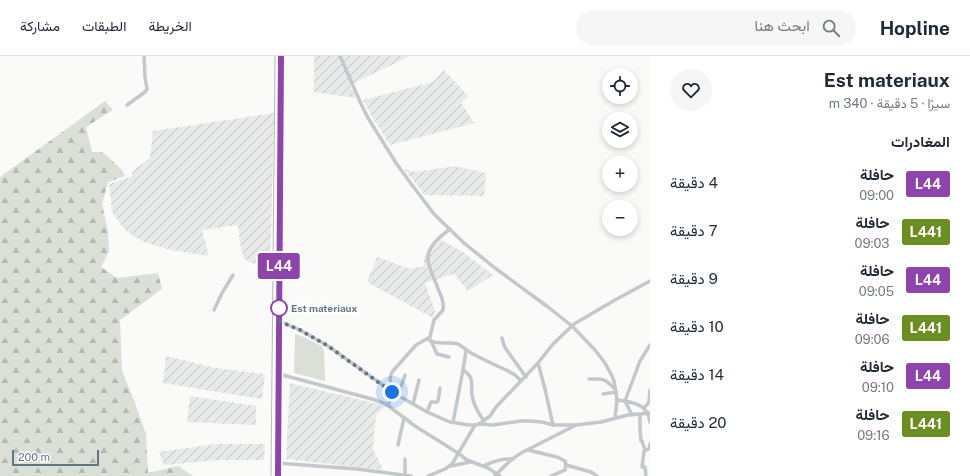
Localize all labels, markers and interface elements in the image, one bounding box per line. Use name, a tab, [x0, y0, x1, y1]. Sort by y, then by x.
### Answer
search box	[576, 10, 856, 46]
text: ابحث هنا	[755, 17, 810, 34]
icon: search	[820, 17, 842, 39]
text: Hopline	[880, 17, 950, 39]
text: مشاركة	[20, 18, 60, 34]
text: الطبقات	[82, 18, 126, 34]
text: الخريطة	[148, 18, 192, 34]
map controls	[602, 68, 638, 236]
button: locate	[602, 68, 638, 104]
button: heart	[670, 69, 712, 111]
text: Est materiaux	[824, 69, 950, 91]
text: سيرًا · 5 دقيقة · 340 m	[829, 96, 950, 111]
button: layers	[602, 112, 638, 148]
text: المغادرات	[891, 133, 950, 150]
button: +	[602, 156, 638, 192]
text: حافلة	[860, 166, 894, 183]
text: 4 دقيقة	[670, 174, 718, 191]
text: L44	[915, 176, 941, 192]
text: 09:00	[859, 188, 894, 203]
button: −	[602, 200, 638, 236]
text: حافلة	[855, 214, 890, 231]
text: 7 دقيقة	[670, 222, 717, 239]
text: L441	[910, 224, 942, 240]
text: 09:03	[855, 236, 890, 251]
line badge: L44	[256, 253, 302, 279]
text: L44	[266, 258, 292, 274]
text: حافلة	[860, 262, 894, 279]
text: 9 دقيقة	[670, 270, 718, 287]
text: L44	[915, 272, 941, 288]
text: 09:05	[859, 284, 894, 299]
marker: Est materiaux	[270, 299, 288, 317]
place label: Est materiaux	[291, 302, 358, 314]
text: حافلة	[855, 310, 890, 327]
text: 10 دقيقة	[670, 318, 724, 335]
text: L441	[910, 320, 942, 336]
text: 09:06	[855, 332, 890, 347]
text: حافلة	[860, 358, 894, 375]
text: 14 دقيقة	[670, 366, 724, 383]
text: L44	[915, 368, 941, 384]
text: 09:10	[862, 380, 894, 395]
your location	[382, 382, 402, 402]
text: حافلة	[855, 406, 890, 423]
text: 20 دقيقة	[670, 414, 727, 431]
text: L441	[910, 416, 942, 432]
text: 09:16	[857, 428, 890, 443]
scale bar	[12, 448, 99, 467]
text: 200 m	[18, 451, 50, 463]

